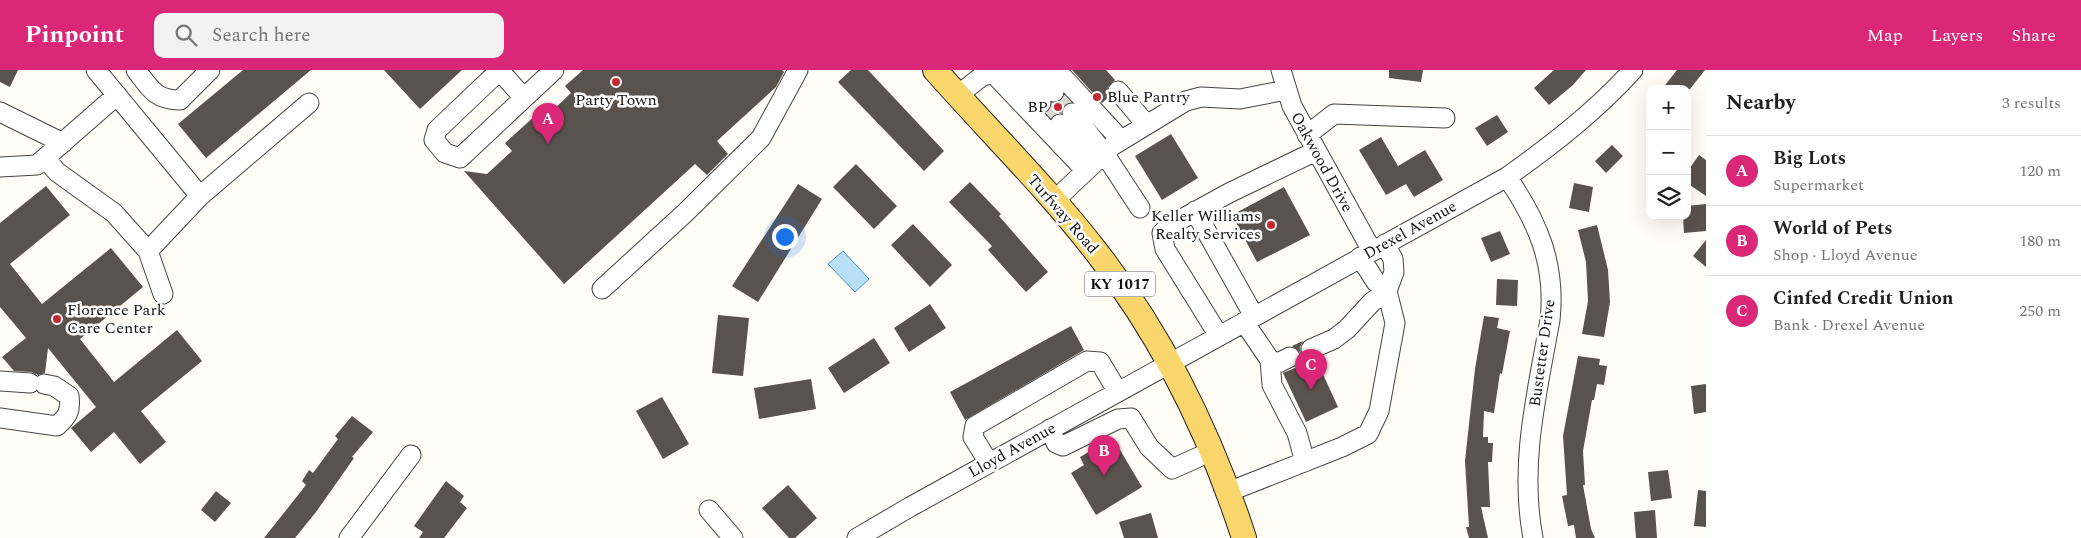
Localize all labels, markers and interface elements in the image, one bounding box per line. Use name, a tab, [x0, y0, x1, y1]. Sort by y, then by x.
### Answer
search box	[154, 13, 504, 58]
text: Pinpoint	[25, 17, 124, 53]
icon: search	[172, 21, 200, 49]
text: Search here	[212, 21, 310, 50]
text: Map	[1867, 22, 1903, 49]
text: Layers	[1931, 22, 1983, 49]
text: Share	[2011, 22, 2056, 49]
marker: Party Town	[610, 76, 622, 88]
place label: Blue Pantry	[1107, 85, 1191, 109]
map controls	[1646, 85, 1691, 220]
button: +	[1646, 85, 1691, 130]
text: Nearby	[1726, 87, 1796, 119]
place label: Party Town	[575, 88, 657, 112]
marker: Blue Pantry	[1091, 91, 1103, 103]
text: 3 results	[2002, 91, 2061, 115]
place label: BP	[1027, 95, 1048, 119]
marker: BP	[1052, 101, 1064, 113]
pin: A	[532, 103, 564, 144]
street label: Oakwood Drive	[1285, 108, 1359, 216]
button: −	[1646, 130, 1691, 175]
text: Big Lots	[1773, 144, 1846, 173]
text: A	[1736, 159, 1748, 183]
text: 120 m	[2019, 159, 2061, 183]
street label: Turfway Road	[1021, 169, 1105, 259]
text: Supermarket	[1773, 173, 1864, 197]
button: layers	[1646, 175, 1691, 220]
street label: Drexel Avenue	[1359, 194, 1461, 266]
place label: Keller Williams Realty Services	[1151, 204, 1261, 246]
text: World of Pets	[1773, 214, 1893, 243]
marker: Keller Williams Realty Services	[1265, 219, 1277, 231]
your location	[772, 224, 798, 250]
text: B	[1736, 229, 1748, 253]
text: 180 m	[2019, 229, 2061, 253]
text: Shop · Lloyd Avenue	[1773, 243, 1917, 267]
road number: KY 1017	[1085, 272, 1155, 296]
text: Cinfed Credit Union	[1773, 284, 1954, 313]
place label: Florence Park Care Center	[67, 298, 166, 340]
street label: Bustetter Drive	[1523, 298, 1561, 408]
text: C	[1736, 299, 1748, 323]
text: 250 m	[2019, 299, 2061, 323]
marker: Florence Park Care Center	[51, 313, 63, 325]
text: Bank · Drexel Avenue	[1773, 313, 1925, 337]
pin: C	[1295, 349, 1327, 390]
street label: Lloyd Avenue	[964, 416, 1060, 484]
pin: B	[1088, 435, 1120, 476]

